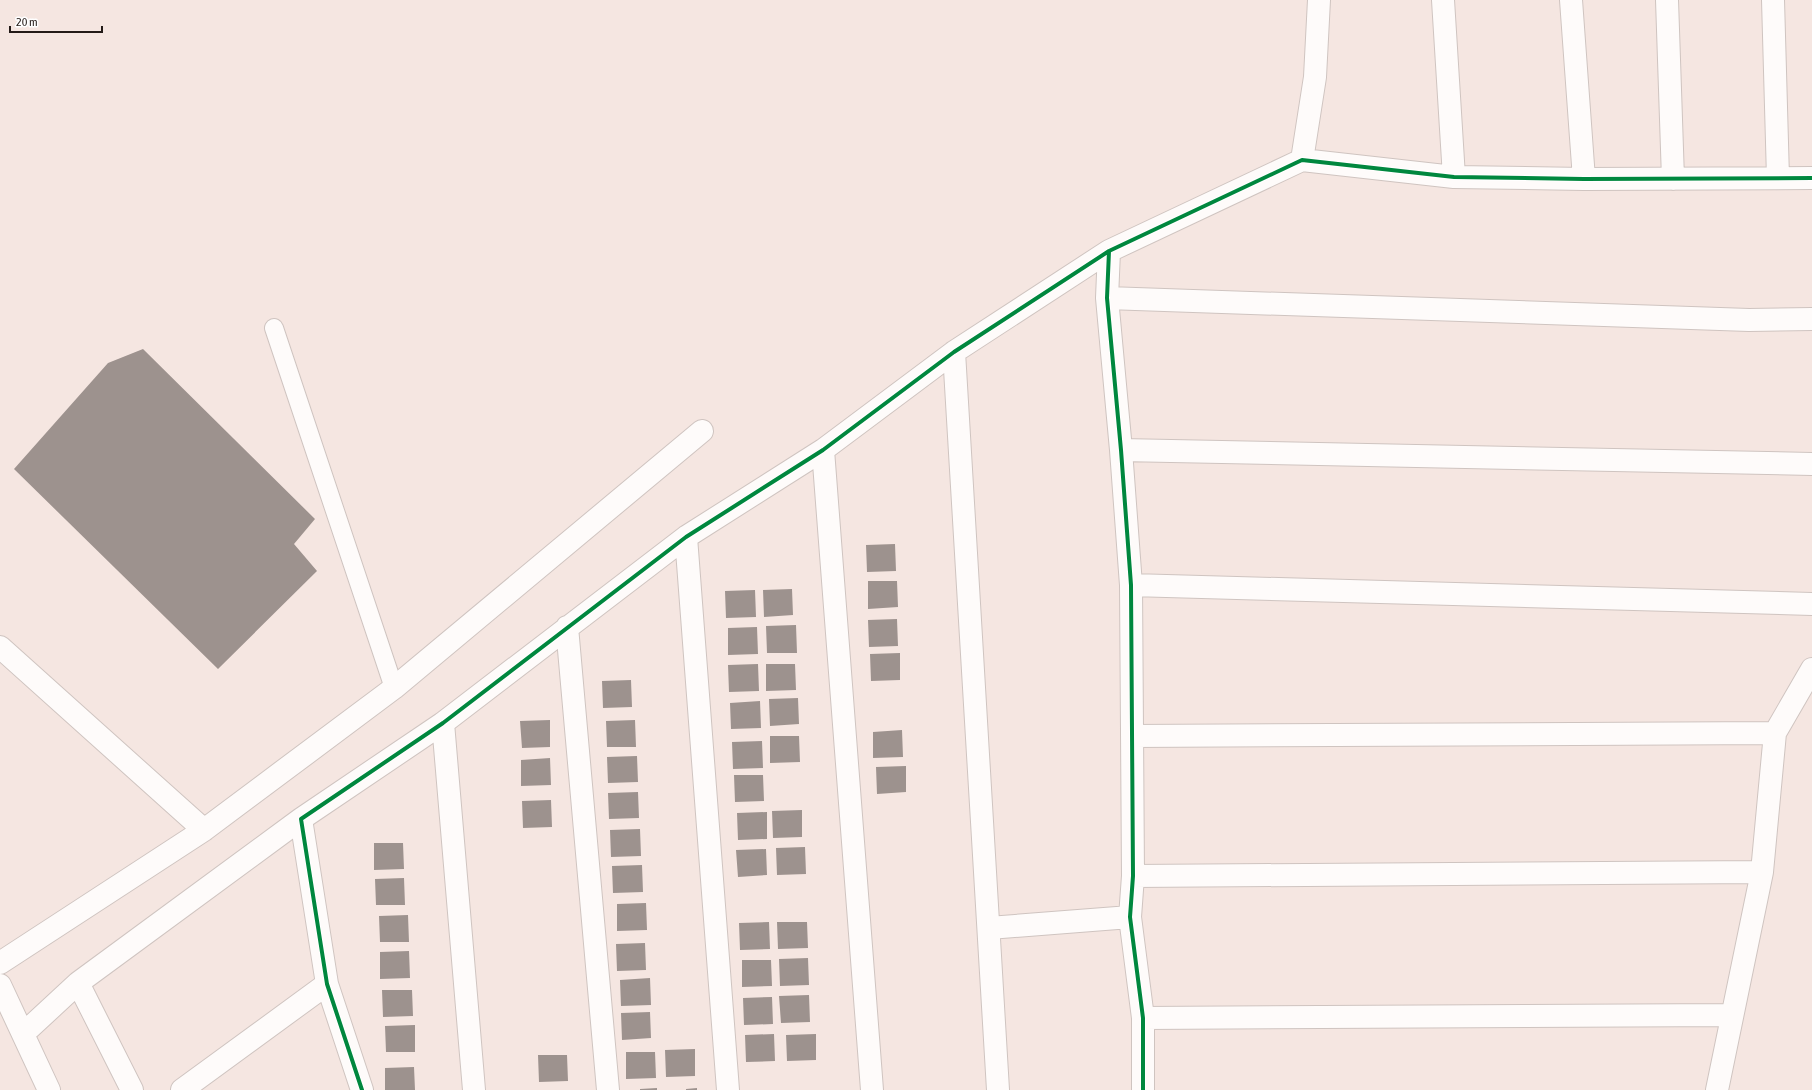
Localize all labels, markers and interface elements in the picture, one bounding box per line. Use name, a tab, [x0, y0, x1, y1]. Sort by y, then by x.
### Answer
scale bar	[10, 8, 102, 34]
text: 20 m	[16, 15, 38, 29]

